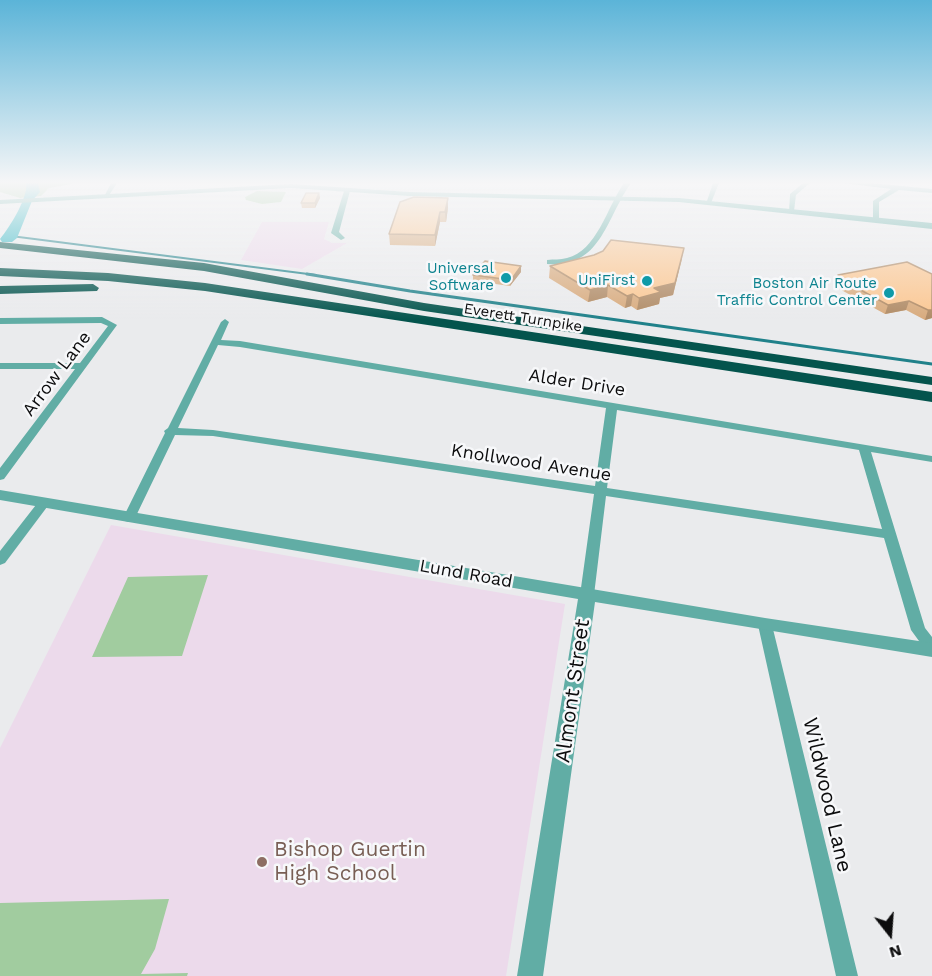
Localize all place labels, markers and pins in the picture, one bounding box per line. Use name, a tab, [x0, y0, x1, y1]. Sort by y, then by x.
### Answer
place label: Universal Software	[427, 260, 494, 295]
marker: Universal Software	[499, 271, 513, 285]
place label: UniFirst	[578, 272, 635, 290]
marker: UniFirst	[640, 274, 654, 288]
place label: Boston Air Route Traffic Control Center	[717, 275, 877, 310]
marker: Boston Air Route Traffic Control Center	[882, 286, 896, 300]
place label: Bishop Guertin High School	[274, 837, 426, 887]
marker: Bishop Guertin High School	[255, 855, 269, 869]

